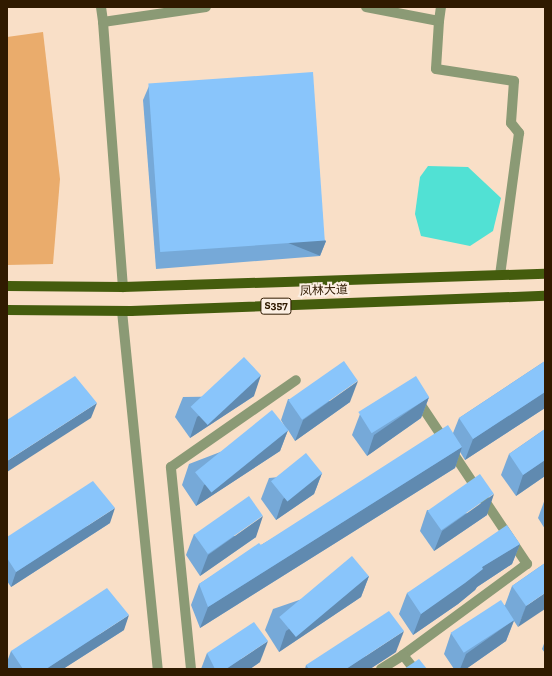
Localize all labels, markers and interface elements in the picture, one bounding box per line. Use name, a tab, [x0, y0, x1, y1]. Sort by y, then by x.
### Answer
street label: 凤林大道	[300, 283, 348, 299]
road number: S357	[260, 297, 292, 315]

